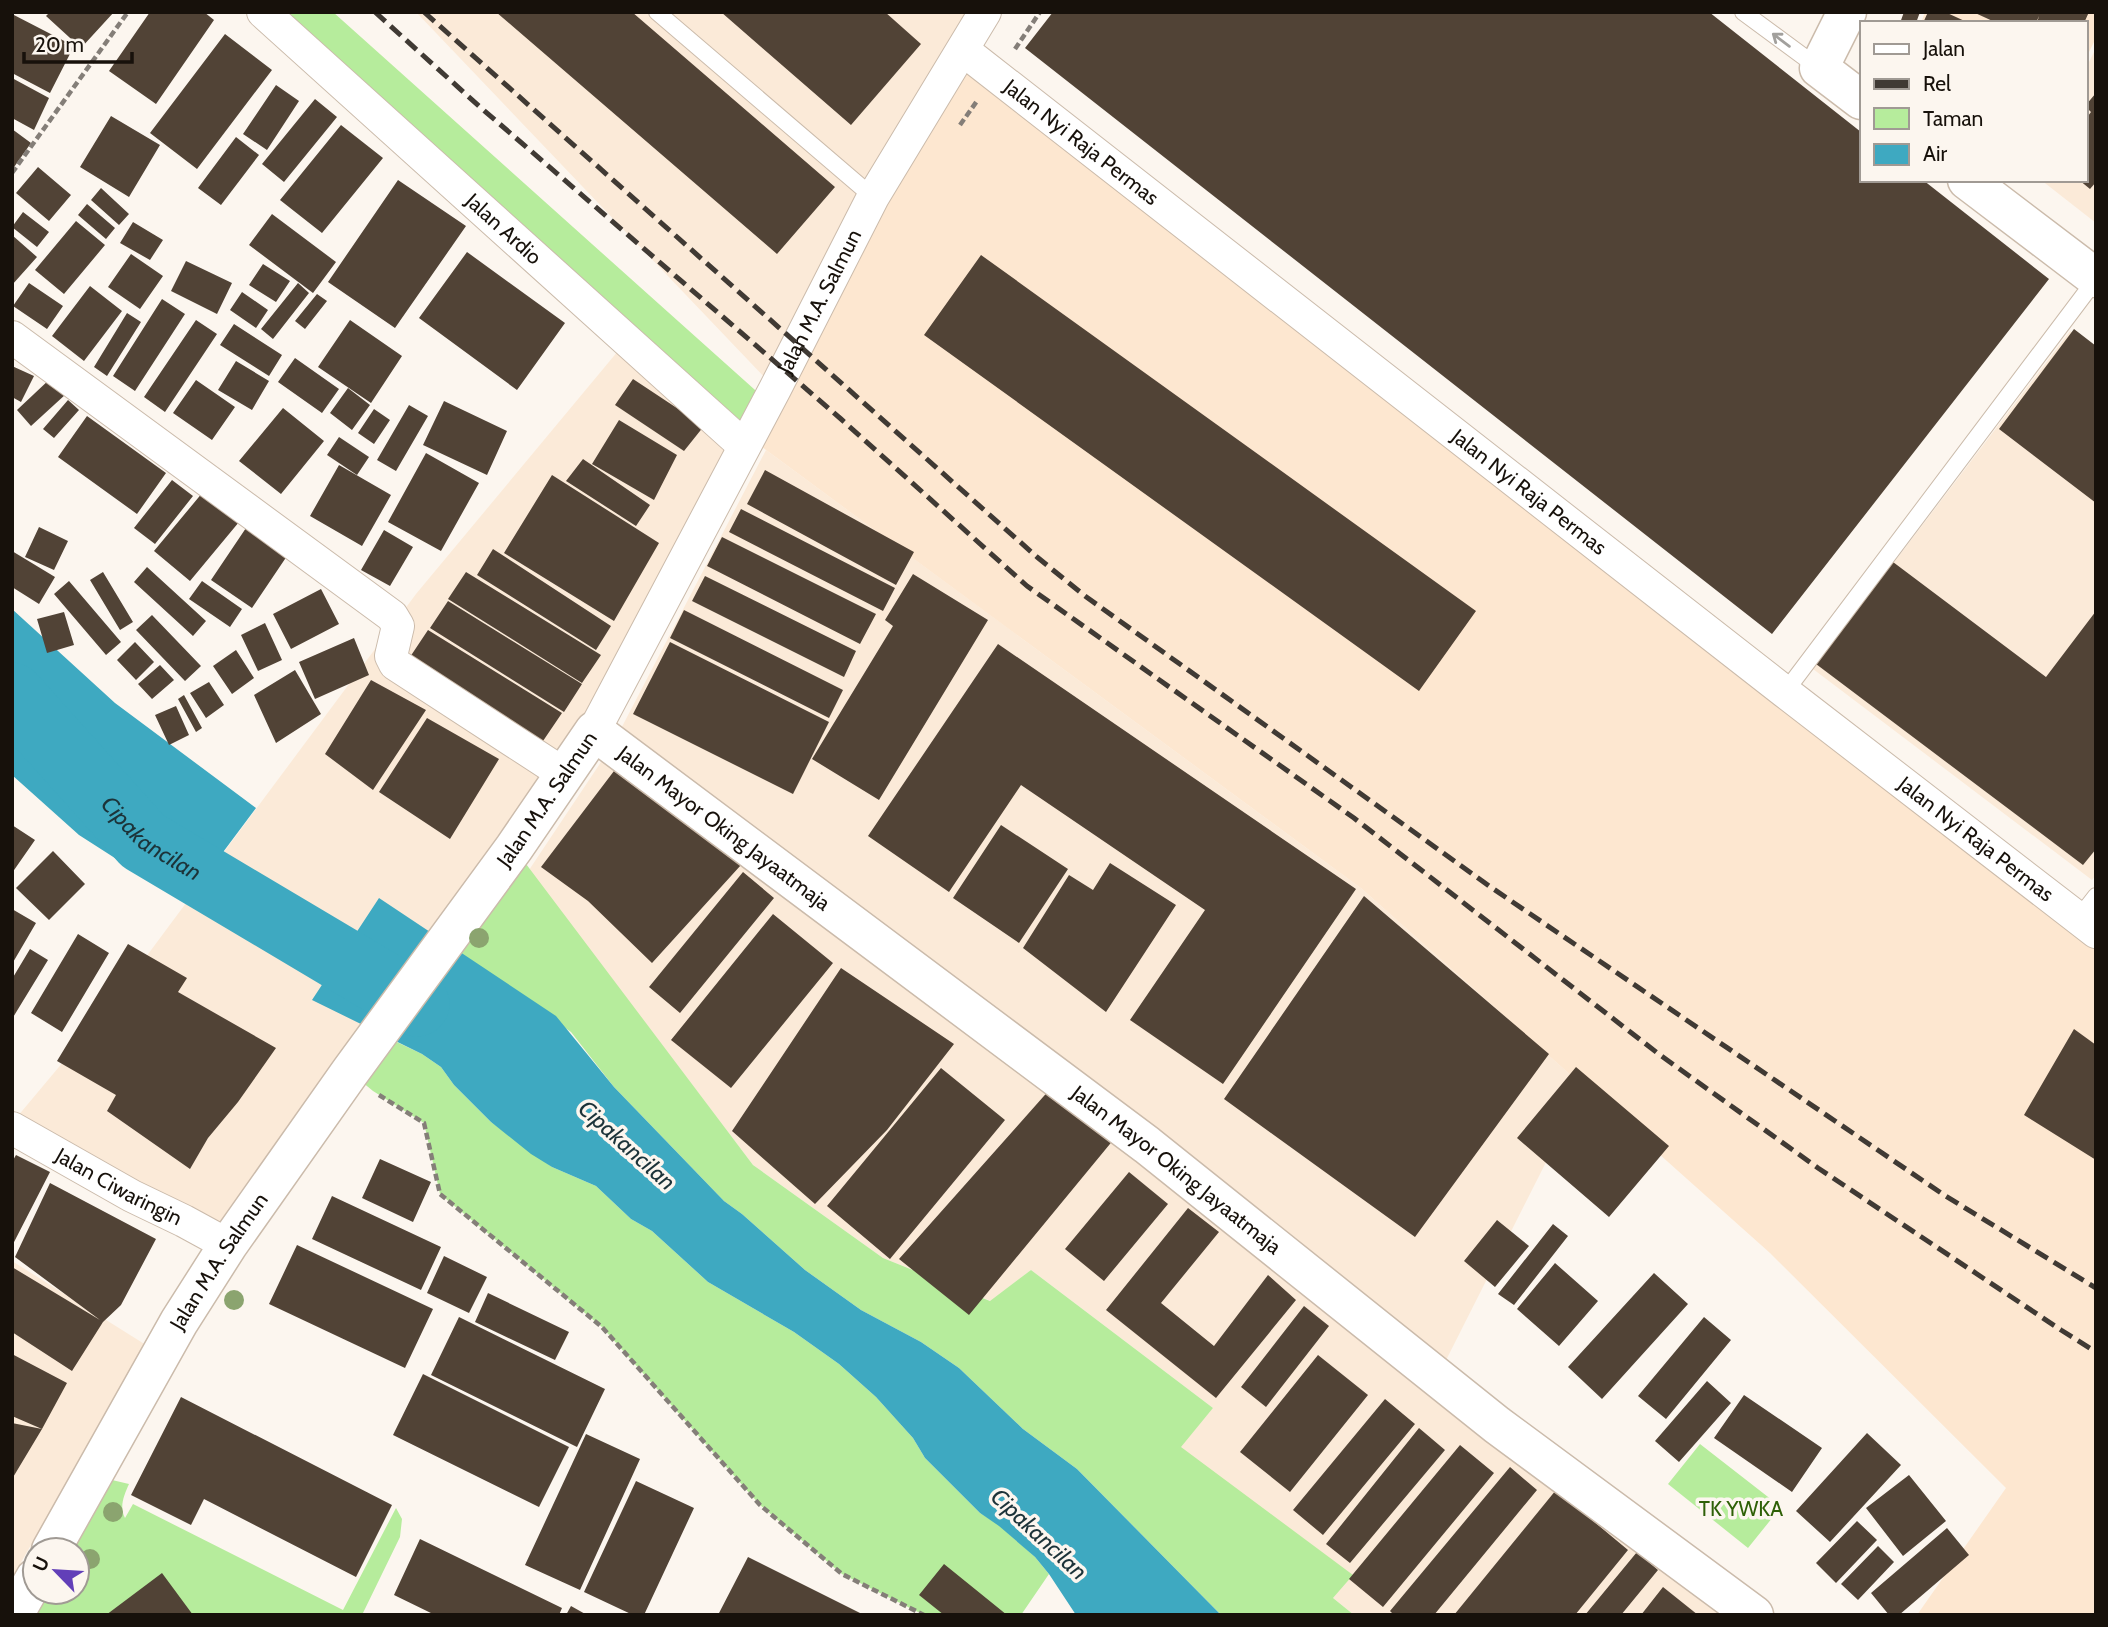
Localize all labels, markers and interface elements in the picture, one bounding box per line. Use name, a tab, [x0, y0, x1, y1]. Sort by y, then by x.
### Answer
scale bar	[24, 21, 133, 65]
legend	[1860, 21, 2087, 182]
text: 20 m	[35, 32, 84, 57]
one-way arrow	[1772, 33, 1791, 48]
text: Jalan	[1922, 36, 1965, 61]
text: Rel	[1923, 71, 1951, 96]
street label: Jalan Nyi Raja Permas	[998, 73, 1164, 210]
text: Taman	[1923, 106, 1983, 131]
text: Air	[1923, 141, 1947, 166]
street label: Jalan Ardio	[460, 187, 547, 269]
street label: Jalan M.A. Salmun	[771, 225, 866, 379]
street label: Jalan Nyi Raja Permas	[1446, 423, 1612, 560]
street label: Jalan M.A. Salmun	[491, 726, 602, 872]
street label: Jalan Mayor Oking Jayaatmaja	[612, 740, 835, 915]
street label: Jalan Nyi Raja Permas	[1893, 770, 2059, 907]
water label: Cipakancilan	[95, 790, 206, 887]
street label: Jalan Mayor Oking Jayaatmaja	[1066, 1079, 1286, 1259]
water label: Cipakancilan	[573, 1094, 681, 1196]
street label: Jalan Ciwaringin	[50, 1142, 186, 1230]
street label: Jalan M.A. Salmun	[164, 1188, 273, 1335]
water label: Cipakancilan	[985, 1482, 1093, 1586]
park label: TK YWKA	[1699, 1496, 1783, 1521]
north arrow	[21, 1536, 91, 1606]
text: U	[28, 1553, 54, 1575]

